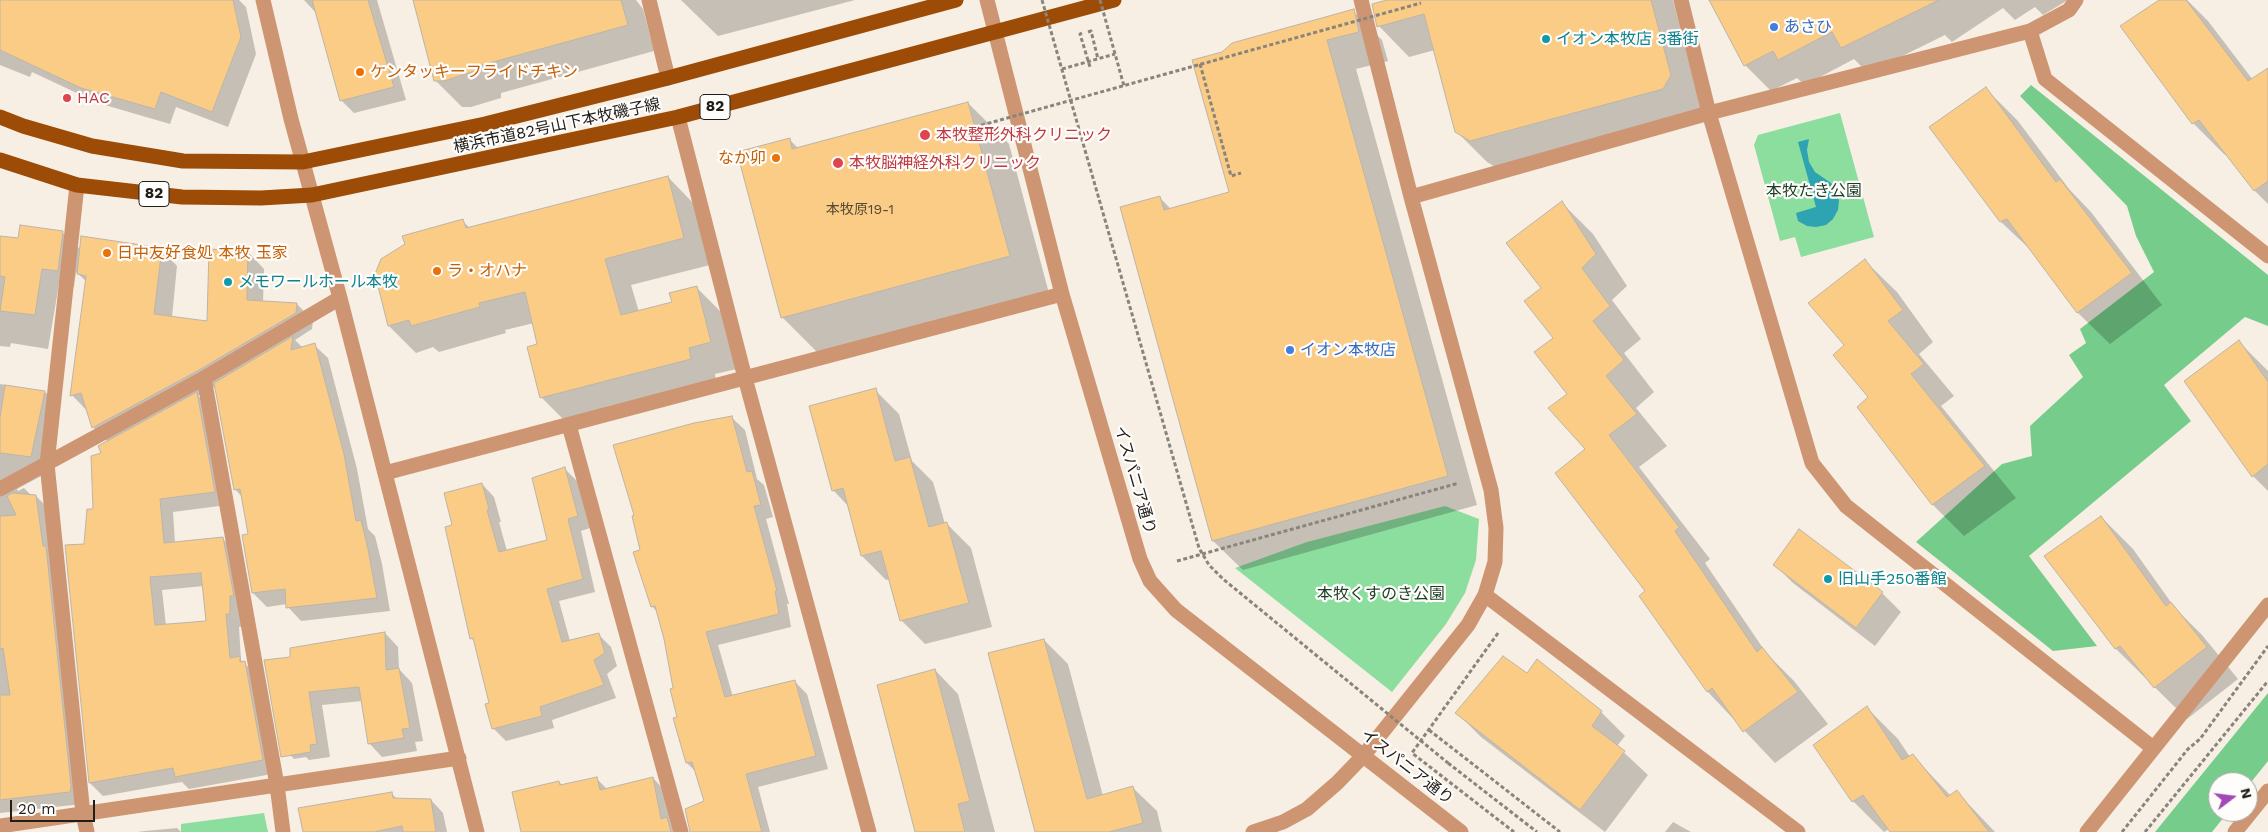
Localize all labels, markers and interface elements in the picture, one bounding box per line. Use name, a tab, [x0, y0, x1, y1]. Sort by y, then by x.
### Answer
place label: あさひ	[1784, 17, 1832, 37]
marker: あさひ	[1768, 21, 1780, 33]
place label: イオン本牧店 3番街	[1556, 29, 1699, 49]
marker: イオン本牧店 3番街	[1540, 33, 1552, 45]
place label: ケンタッキーフライドチキン	[370, 62, 578, 82]
marker: ケンタッキーフライドチキン	[354, 66, 366, 78]
place label: HAC	[77, 88, 110, 108]
marker: HAC	[61, 92, 73, 104]
road number: 82	[700, 94, 730, 120]
street label: 横浜市道82号山下本牧磯子線	[452, 95, 662, 157]
place label: 本牧整形外科クリニック	[936, 125, 1112, 145]
marker: 本牧整形外科クリニック	[918, 128, 932, 142]
place label: なか卯	[718, 148, 766, 168]
marker: なか卯	[770, 152, 782, 164]
place label: 本牧脳神経外科クリニック	[849, 153, 1041, 173]
marker: 本牧脳神経外科クリニック	[831, 156, 845, 170]
park label: 本牧たき公園	[1766, 181, 1862, 201]
road number: 82	[139, 182, 169, 206]
house number: 本牧原19-1	[826, 202, 894, 218]
place label: 日中友好食処 本牧 玉家	[117, 243, 288, 263]
marker: 日中友好食処 本牧 玉家	[101, 247, 113, 259]
place label: ラ・オハナ	[447, 261, 527, 281]
marker: ラ・オハナ	[431, 265, 443, 277]
place label: メモワールホール本牧	[238, 272, 398, 292]
marker: メモワールホール本牧	[222, 276, 234, 288]
place label: イオン本牧店	[1300, 340, 1396, 360]
marker: イオン本牧店	[1284, 344, 1296, 356]
street label: イスパニア通り	[1110, 424, 1160, 536]
place label: 旧山手250番館	[1838, 569, 1947, 589]
marker: 旧山手250番館	[1822, 573, 1834, 585]
park label: 本牧くすのき公園	[1317, 584, 1445, 604]
street label: イスパニア通り	[1357, 725, 1457, 809]
north arrow	[2208, 772, 2258, 822]
text: N	[2237, 786, 2256, 800]
scale bar	[12, 790, 98, 822]
text: 20 m	[18, 800, 56, 818]

